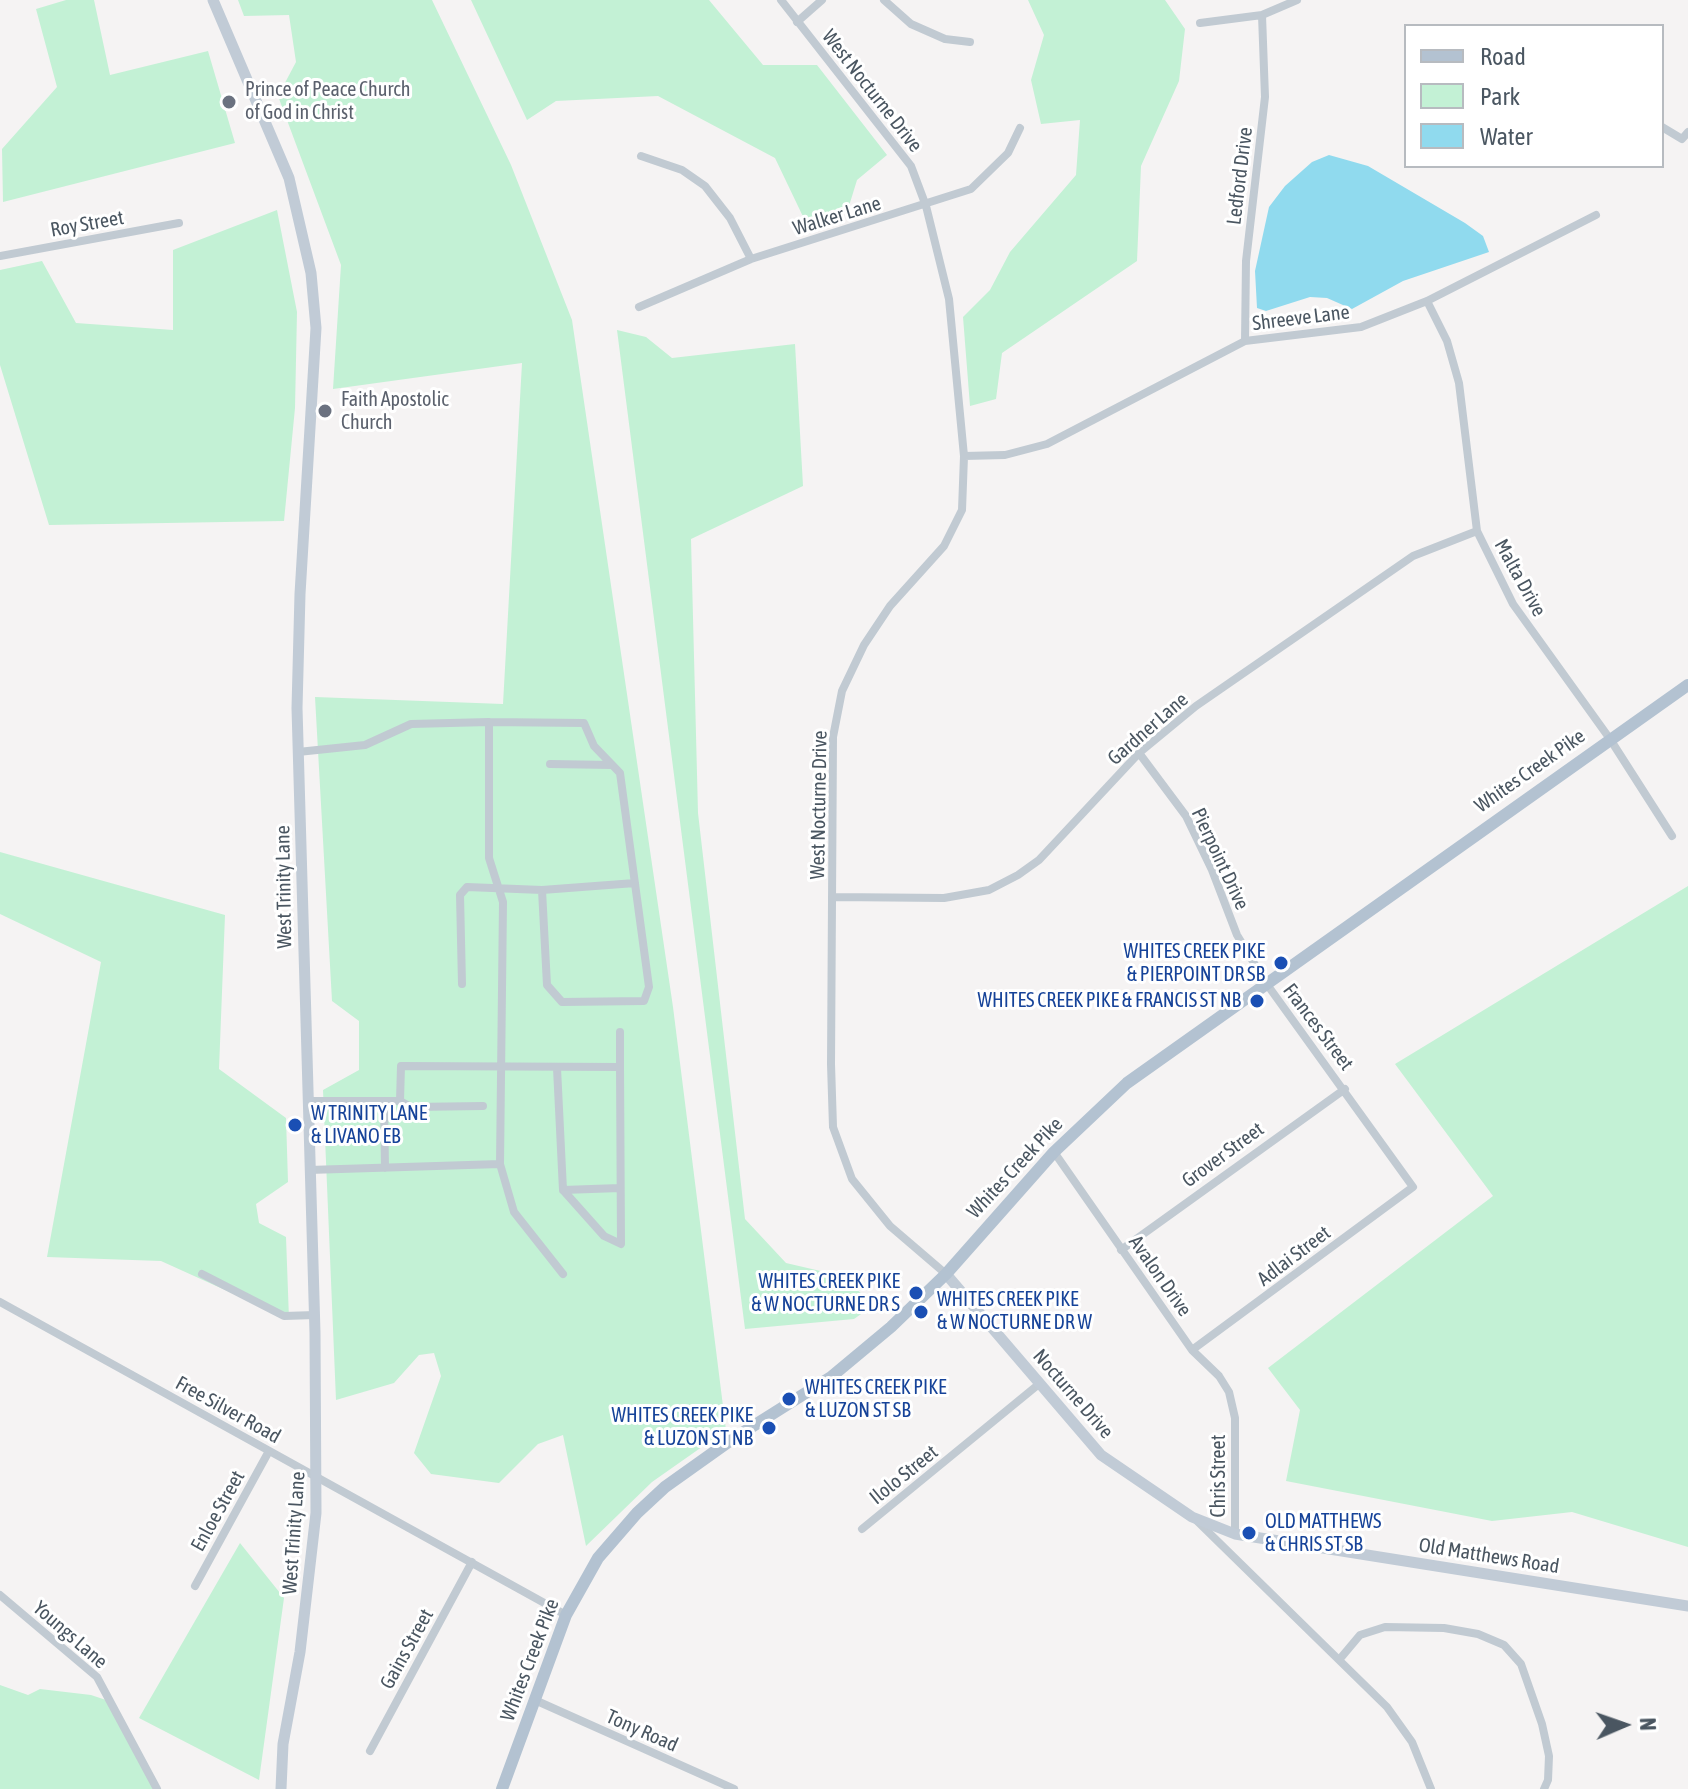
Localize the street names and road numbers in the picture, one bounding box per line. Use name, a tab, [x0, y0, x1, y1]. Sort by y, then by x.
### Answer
street label: West Nocturne Drive	[817, 25, 927, 157]
street label: Ledford Drive	[1222, 126, 1258, 226]
street label: Walker Lane	[790, 191, 884, 241]
street label: Roy Street	[48, 206, 126, 242]
street label: Shreeve Lane	[1251, 300, 1351, 336]
street label: Malta Drive	[1489, 535, 1551, 621]
street label: Gardner Lane	[1103, 688, 1193, 770]
street label: Whites Creek Pike	[1470, 724, 1590, 818]
street label: West Nocturne Drive	[806, 730, 832, 880]
street label: Pierpoint Drive	[1186, 804, 1254, 914]
street label: West Trinity Lane	[271, 825, 297, 949]
street label: Frances Street	[1278, 979, 1358, 1075]
street label: Whites Creek Pike	[962, 1113, 1068, 1223]
street label: Grover Street	[1177, 1117, 1269, 1193]
street label: Adlai Street	[1253, 1221, 1335, 1291]
street label: Avalon Drive	[1124, 1231, 1196, 1321]
street label: Nocturne Drive	[1028, 1345, 1118, 1443]
street label: Free Silver Road	[171, 1371, 285, 1449]
street label: Chris Street	[1207, 1435, 1231, 1517]
street label: Ilolo Street	[865, 1440, 943, 1510]
street label: Enloe Street	[186, 1467, 250, 1555]
street label: West Trinity Lane	[278, 1471, 310, 1595]
street label: Old Matthews Road	[1417, 1533, 1561, 1579]
street label: Whites Creek Pike	[496, 1595, 564, 1725]
street label: Youngs Lane	[28, 1596, 112, 1674]
street label: Gains Street	[375, 1605, 439, 1693]
street label: Tony Road	[602, 1705, 682, 1757]

